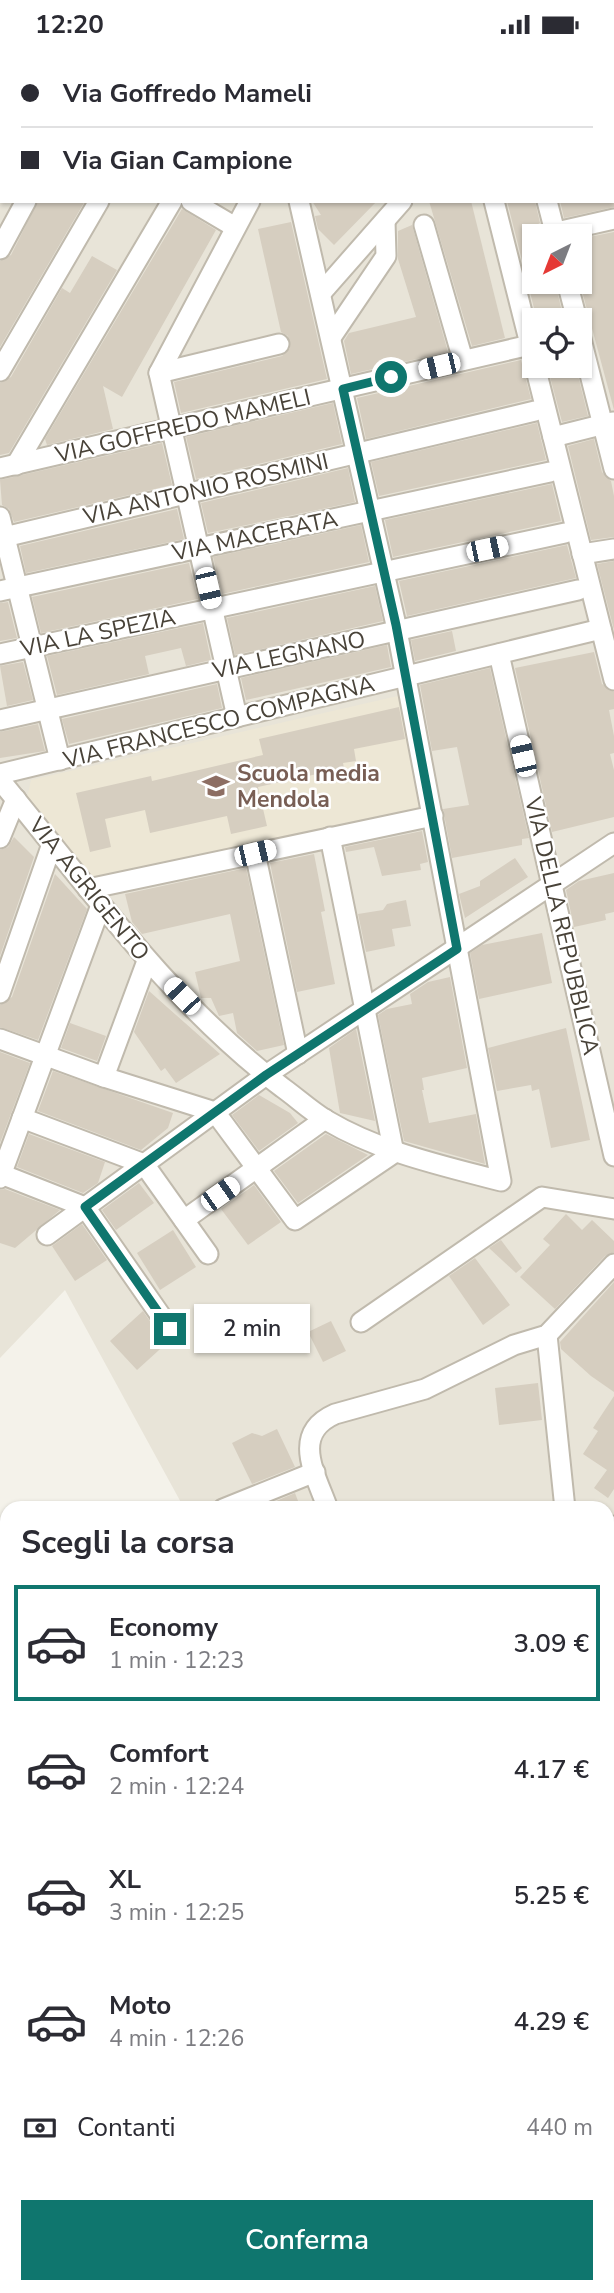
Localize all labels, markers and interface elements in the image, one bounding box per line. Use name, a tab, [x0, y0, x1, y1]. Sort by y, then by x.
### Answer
text: 12:20	[35, 7, 104, 42]
text: Via Goffredo Mameli	[63, 76, 312, 111]
text: Via Gian Campione	[63, 143, 292, 178]
north arrow	[522, 224, 592, 294]
map controls	[522, 224, 592, 378]
button: locate	[522, 308, 592, 378]
car	[417, 351, 462, 381]
route start	[375, 361, 407, 393]
street label: VIA GOFFREDO MAMELI	[51, 382, 314, 471]
street label: VIA ANTONIO ROSMINI	[79, 446, 332, 533]
street label: VIA MACERATA	[168, 503, 341, 569]
car	[465, 534, 510, 564]
car	[194, 565, 223, 611]
street label: VIA LA SPEZIA	[17, 601, 178, 665]
street label: VIA LEGNANO	[209, 624, 368, 687]
street label: VIA FRANCESCO COMPAGNA	[59, 668, 378, 776]
car	[509, 733, 538, 779]
place label: Scuola media Mendola	[237, 758, 380, 815]
school or university icon: Scuola media Mendola	[201, 771, 231, 801]
street label: VIA DELLA REPUBBLICA	[517, 793, 607, 1058]
street label: VIA AGRIGENTO	[21, 810, 157, 967]
car	[233, 838, 278, 868]
car	[160, 974, 205, 1018]
car	[197, 1173, 244, 1215]
callout: 2 min	[194, 1305, 310, 1353]
route end	[154, 1313, 186, 1345]
text: 2 min	[223, 1313, 281, 1344]
text: Scegli la corsa	[21, 1521, 235, 1564]
text: Economy	[109, 1610, 218, 1645]
icon: car	[25, 1612, 88, 1675]
text: 3.09 €	[514, 1626, 589, 1661]
text: 1 min · 12:23	[109, 1645, 244, 1676]
text: Comfort	[109, 1736, 209, 1771]
icon: car	[25, 1738, 88, 1801]
text: 4.17 €	[514, 1752, 589, 1787]
text: 2 min · 12:24	[109, 1771, 244, 1802]
text: XL	[109, 1862, 141, 1897]
icon: car	[25, 1864, 88, 1927]
text: 5.25 €	[514, 1878, 589, 1913]
text: 3 min · 12:25	[109, 1897, 244, 1928]
text: Moto	[109, 1988, 171, 2023]
icon: car	[25, 1990, 88, 2053]
text: 4.29 €	[514, 2004, 589, 2039]
text: 4 min · 12:26	[109, 2023, 244, 2054]
icon: cash	[21, 2109, 59, 2147]
text: Contanti	[77, 2110, 176, 2145]
text: 440 m	[526, 2112, 593, 2143]
button: Conferma	[21, 2200, 593, 2280]

